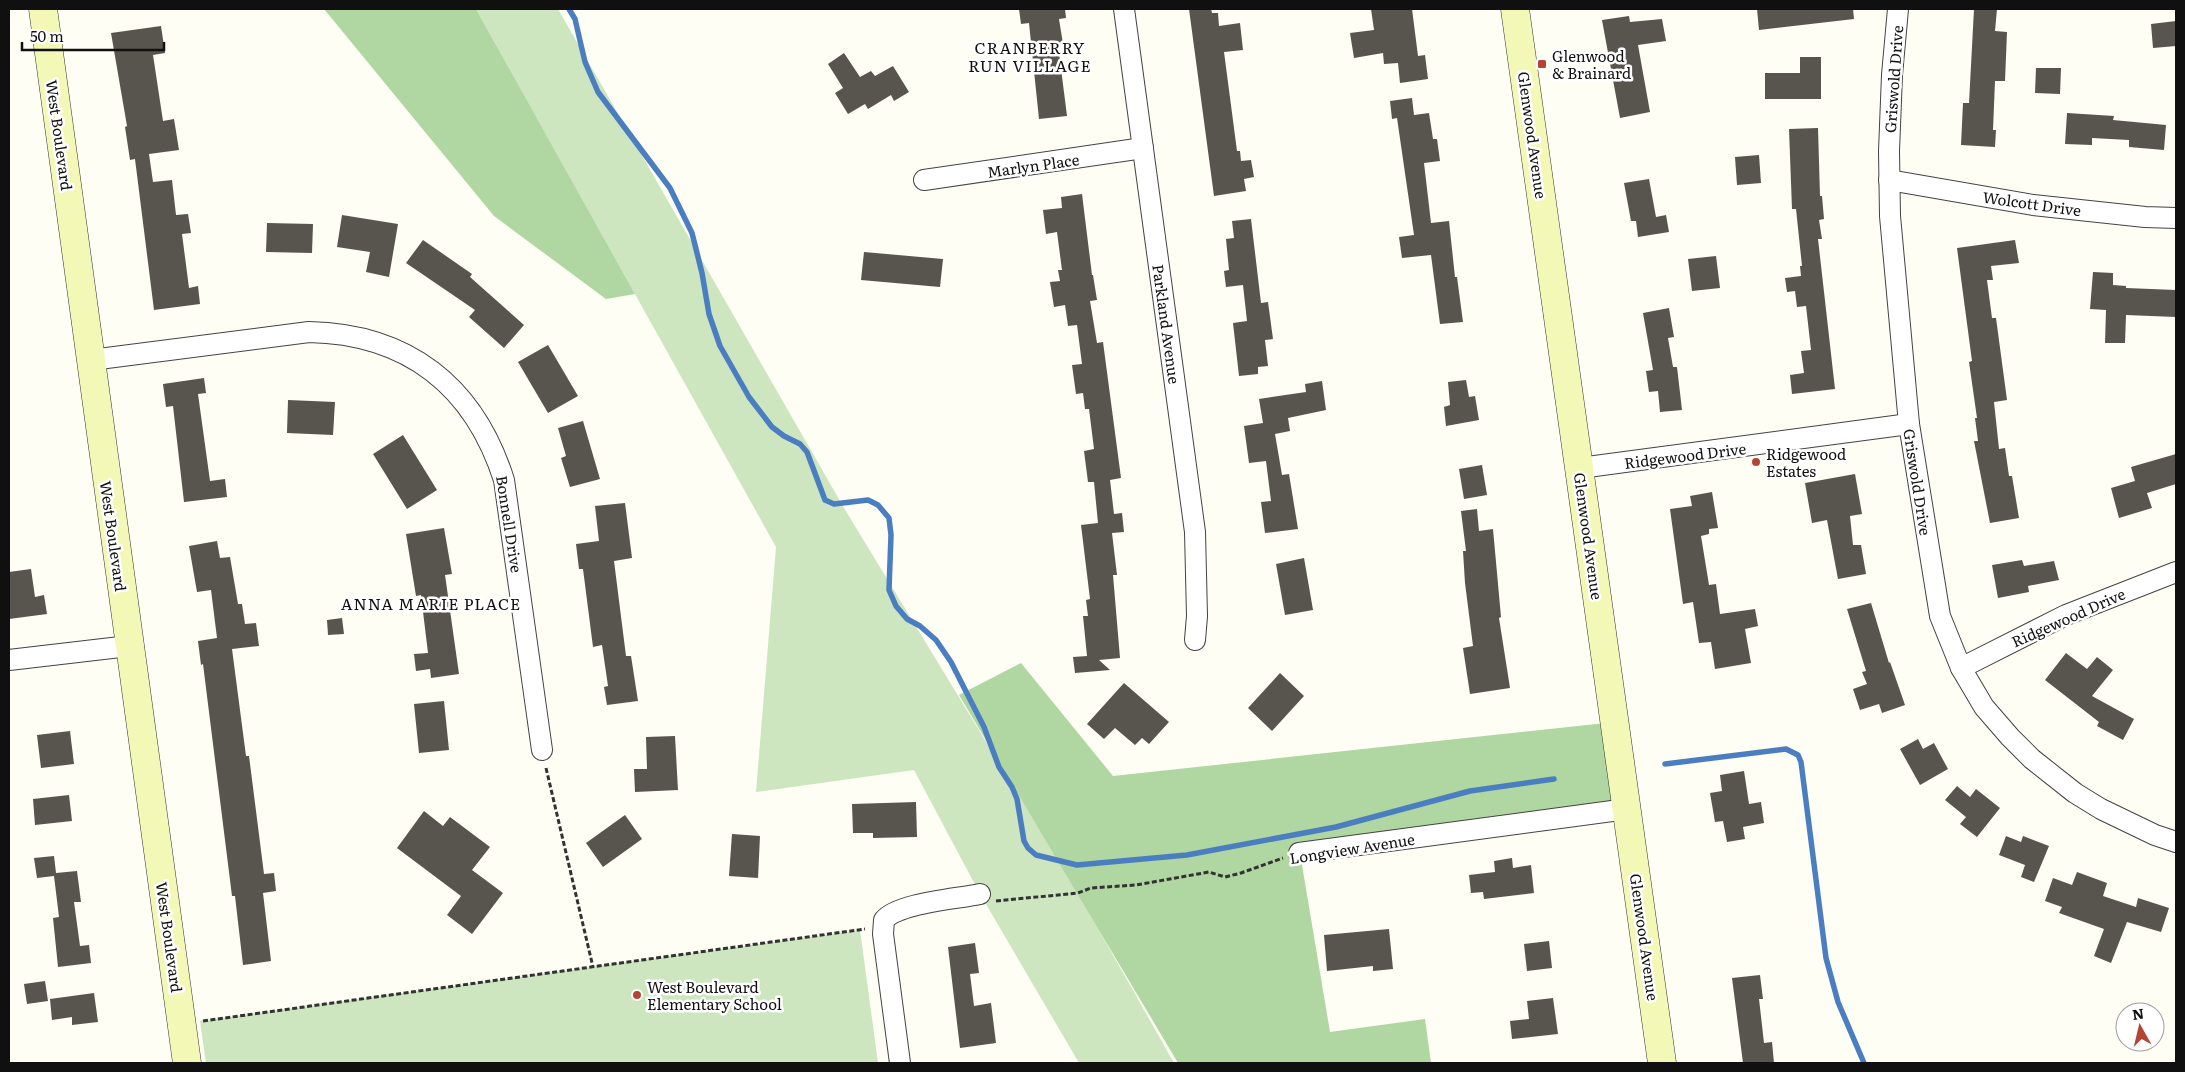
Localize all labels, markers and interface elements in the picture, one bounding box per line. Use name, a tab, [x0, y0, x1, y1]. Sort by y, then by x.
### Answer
scale bar	[22, 20, 165, 52]
text: 50 m	[30, 24, 64, 47]
street label: Griswold Drive	[1878, 24, 1908, 134]
district label: CRANBERRY RUN VILLAGE	[968, 35, 1092, 77]
place label: Glenwood & Brainard	[1552, 44, 1631, 84]
marker: Glenwood & Brainard	[1536, 58, 1548, 70]
street label: Glenwood Avenue	[1513, 70, 1553, 200]
street label: West Boulevard	[41, 78, 79, 192]
street label: Marlyn Place	[985, 147, 1081, 183]
street label: Wolcott Drive	[1981, 185, 2083, 221]
street label: Parkland Avenue	[1147, 263, 1187, 385]
street label: Griswold Drive	[1898, 427, 1938, 537]
street label: Ridgewood Drive	[1623, 436, 1747, 474]
place label: Ridgewood Estates	[1766, 442, 1846, 482]
marker: Ridgewood Estates	[1750, 456, 1762, 468]
street label: Glenwood Avenue	[1569, 471, 1609, 601]
street label: Bonnell Drive	[491, 474, 529, 574]
street label: West Boulevard	[95, 479, 133, 593]
street label: Ridgewood Drive	[2007, 581, 2129, 652]
district label: ANNA MARIE PLACE	[341, 591, 521, 615]
street label: Longview Avenue	[1288, 827, 1417, 869]
street label: Glenwood Avenue	[1625, 872, 1665, 1002]
street label: West Boulevard	[151, 880, 189, 994]
place label: West Boulevard Elementary School	[647, 975, 782, 1015]
marker: West Boulevard Elementary School	[631, 989, 643, 1001]
north arrow	[2115, 1002, 2165, 1052]
text: N	[2131, 1002, 2146, 1024]

